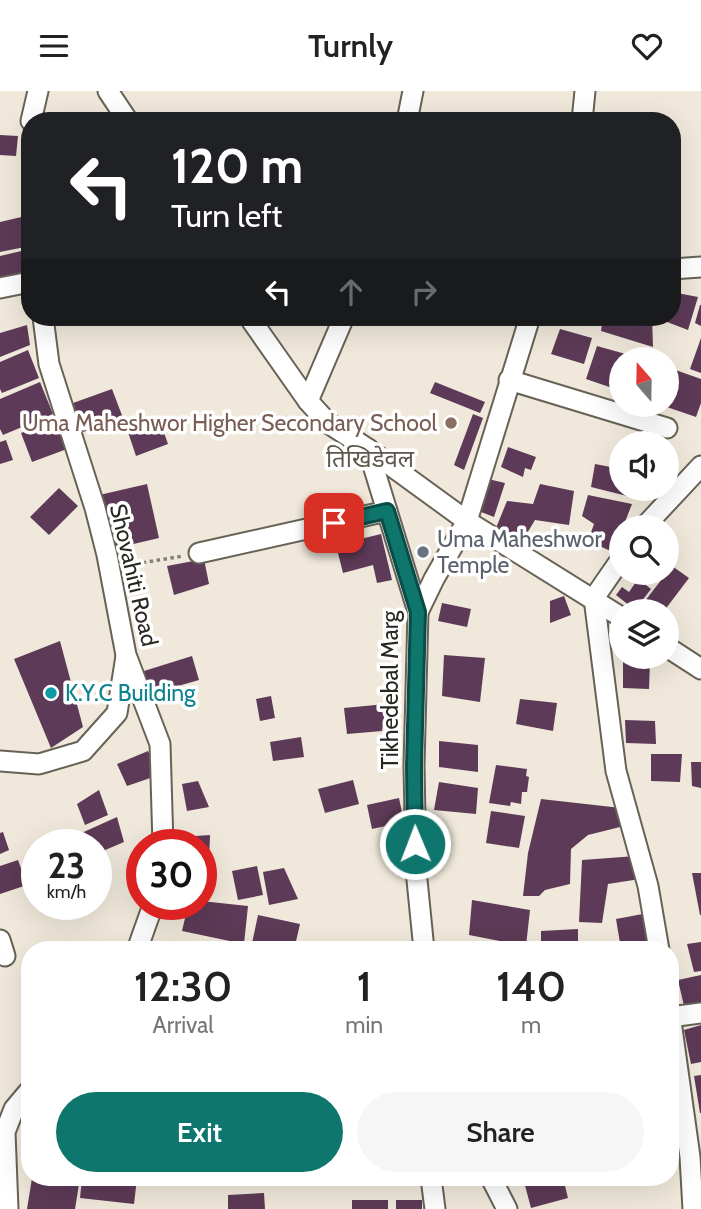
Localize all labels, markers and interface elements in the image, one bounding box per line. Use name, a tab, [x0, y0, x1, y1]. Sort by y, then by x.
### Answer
text: Turnly	[308, 26, 393, 65]
icon: menu	[35, 27, 73, 65]
icon: heart	[628, 27, 666, 65]
text: 120 m	[171, 136, 303, 195]
icon: left	[56, 140, 147, 231]
text: Turn left	[171, 196, 282, 235]
icon: left	[259, 273, 297, 311]
icon: ahead	[332, 273, 370, 311]
icon: right	[405, 273, 443, 311]
north arrow	[609, 347, 679, 417]
map controls	[609, 347, 679, 669]
place label: Uma Maheshwor Higher Secondary School	[22, 409, 438, 437]
marker: Uma Maheshwor Higher Secondary School	[443, 415, 459, 431]
button: sound	[609, 431, 679, 501]
district label: तिखिडेवल	[326, 444, 415, 473]
pin	[304, 493, 364, 553]
street label: Shovahiti Road	[104, 501, 164, 649]
icon: arrive	[315, 504, 353, 542]
button: search	[609, 515, 679, 585]
place label: Uma Maheshwor Temple	[437, 525, 603, 579]
marker: Uma Maheshwor Temple	[415, 544, 431, 560]
button: layers	[609, 599, 679, 669]
street label: Tikhedebal Marg	[376, 610, 404, 769]
place label: K.Y.C Building	[65, 679, 196, 707]
marker: K.Y.C Building	[43, 685, 59, 701]
position arrow	[378, 807, 452, 881]
speed limit sign: 30	[126, 829, 217, 920]
text: 23	[48, 844, 85, 887]
text: km/h	[47, 881, 86, 903]
text: 12:30	[134, 960, 232, 1012]
text: 1	[357, 960, 372, 1012]
text: 140	[496, 960, 566, 1012]
text: Arrival	[153, 1011, 214, 1039]
text: min	[345, 1011, 383, 1039]
text: m	[521, 1011, 541, 1039]
button: Exit	[56, 1092, 343, 1172]
button: Share	[357, 1092, 644, 1172]

